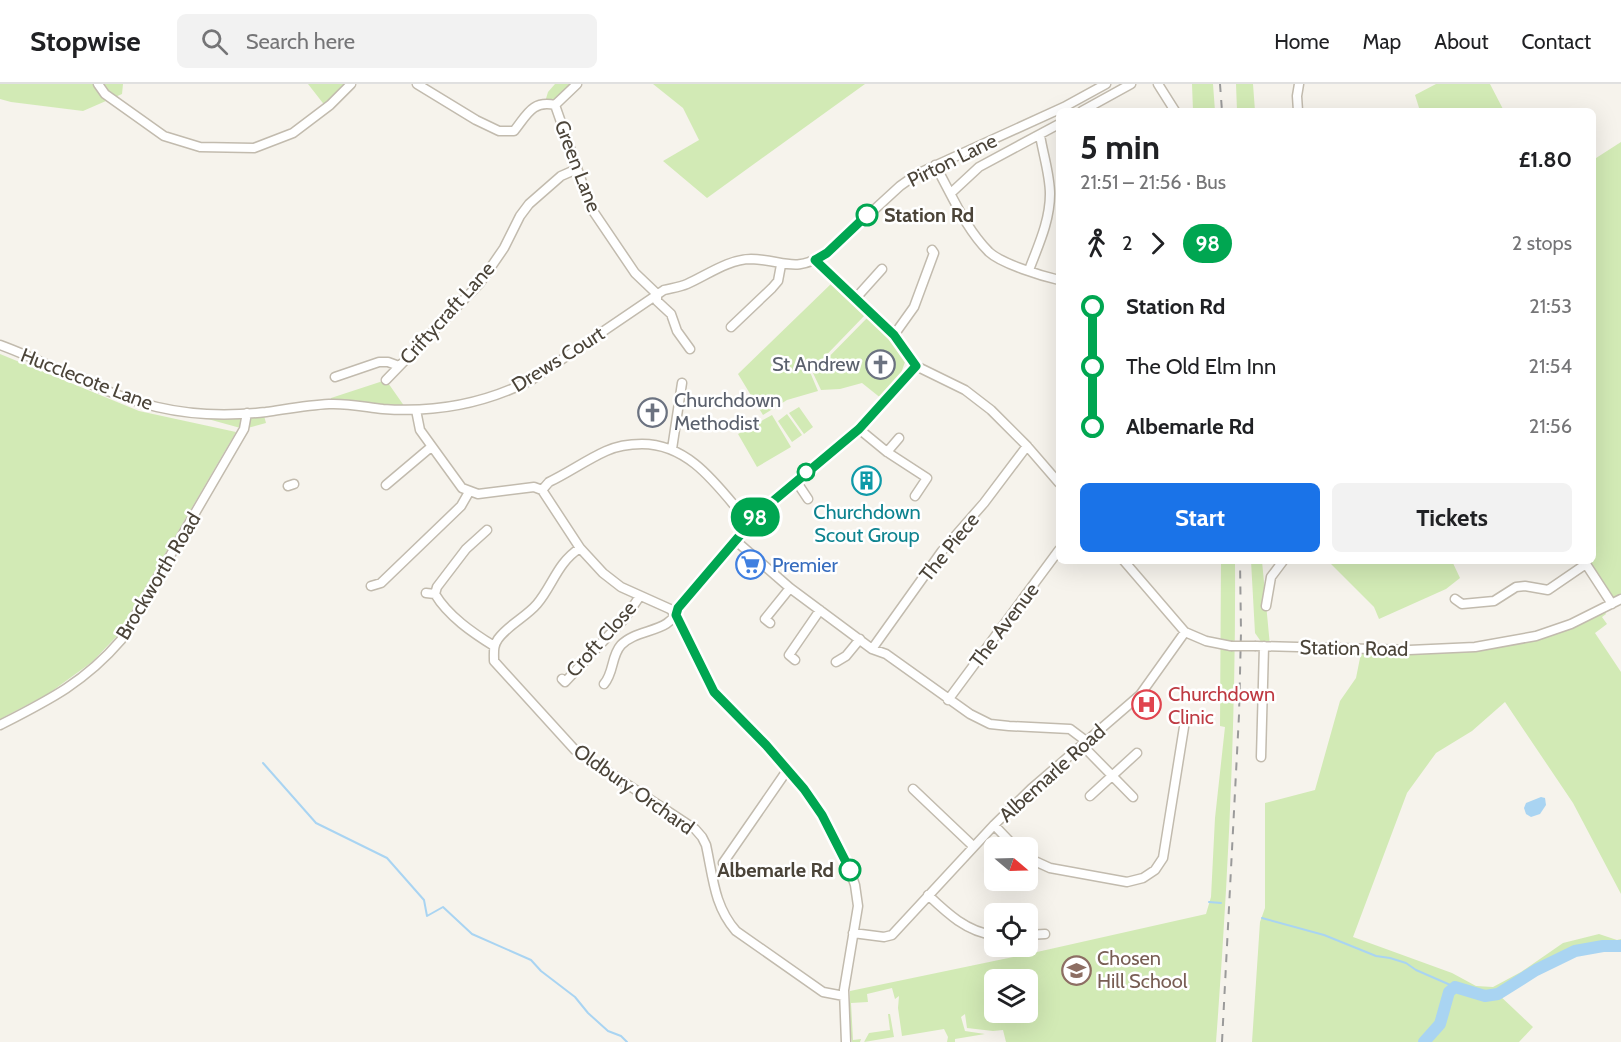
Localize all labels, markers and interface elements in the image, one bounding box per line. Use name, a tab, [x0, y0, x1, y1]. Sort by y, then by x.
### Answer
search box	[177, 14, 597, 68]
text: Stopwise	[30, 24, 141, 58]
icon: search	[198, 25, 231, 58]
text: Search here	[246, 28, 355, 55]
text: Home	[1274, 29, 1330, 54]
text: Map	[1363, 29, 1401, 54]
text: About	[1434, 29, 1488, 54]
text: Contact	[1521, 29, 1591, 54]
street label: Green Lane	[549, 117, 607, 215]
text: 5 min	[1080, 127, 1160, 167]
street label: Pirton Lane	[903, 128, 1001, 192]
text: £1.80	[1519, 146, 1572, 173]
text: 21:51 – 21:56 · Bus	[1080, 170, 1226, 194]
place label: Station Rd	[884, 203, 974, 227]
marker: Station Rd	[856, 204, 878, 226]
icon: walk	[1080, 227, 1113, 260]
icon: forward	[1141, 227, 1174, 260]
text: 2	[1122, 231, 1132, 255]
text: 98	[1195, 231, 1220, 256]
text: 2 stops	[1512, 231, 1572, 255]
street label: Criftycraft Lane	[395, 257, 499, 369]
text: Station Rd	[1126, 293, 1225, 320]
text: 21:53	[1529, 294, 1572, 318]
street label: Drews Court	[507, 321, 609, 397]
street label: Hucclecote Lane	[18, 343, 156, 415]
church icon: St Andrew	[865, 348, 897, 380]
place label: St Andrew	[772, 352, 860, 376]
text: The Old Elm Inn	[1126, 353, 1276, 380]
text: 21:54	[1528, 354, 1572, 378]
place label: Churchdown Methodist	[674, 388, 781, 435]
church icon: Churchdown Methodist	[637, 396, 669, 428]
text: Albemarle Rd	[1126, 413, 1254, 440]
text: 21:56	[1529, 414, 1572, 438]
unlabelled marker	[797, 463, 815, 481]
building icon: Churchdown Scout Group	[851, 465, 883, 497]
button: Start	[1080, 483, 1320, 552]
button: Tickets	[1332, 483, 1572, 552]
line badge: 98	[728, 498, 782, 536]
place label: Churchdown Scout Group	[813, 500, 921, 547]
text: 98	[743, 505, 767, 530]
street label: Brockworth Road	[111, 508, 205, 644]
street label: The Piece	[914, 508, 984, 586]
supermarket icon: Premier	[735, 549, 767, 581]
place label: Premier	[772, 553, 839, 577]
street label: The Avenue	[964, 578, 1044, 672]
street label: Croft Close	[561, 596, 641, 682]
street label: Station Road	[1300, 635, 1408, 661]
place label: Churchdown Clinic	[1168, 682, 1275, 729]
hospital icon: Churchdown Clinic	[1131, 689, 1163, 721]
street label: Albemarle Road	[994, 719, 1110, 827]
street label: Oldbury Orchard	[569, 739, 699, 839]
north arrow	[984, 837, 1038, 891]
map controls	[984, 837, 1038, 1023]
place label: Albemarle Rd	[717, 858, 834, 882]
marker: Albemarle Rd	[839, 859, 861, 881]
button: locate	[984, 903, 1038, 957]
place label: Chosen Hill School	[1097, 946, 1188, 993]
school or university icon: Chosen Hill School	[1060, 954, 1092, 986]
button: layers	[984, 969, 1038, 1023]

